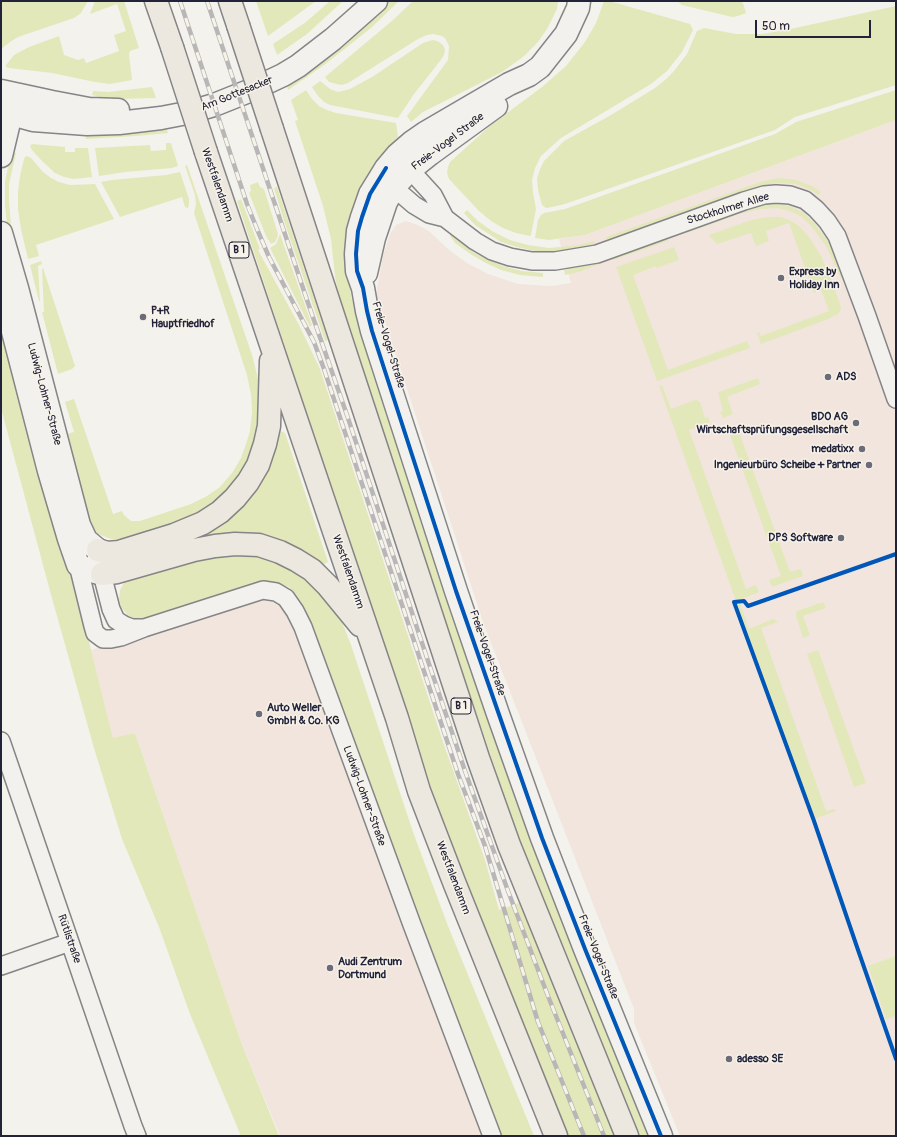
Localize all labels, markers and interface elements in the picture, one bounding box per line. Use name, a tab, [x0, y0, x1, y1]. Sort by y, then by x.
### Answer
scale bar	[757, 12, 873, 38]
text: 50 m	[762, 19, 790, 34]
street label: Am Gottesacker	[199, 74, 275, 114]
street label: Freie-Vogel Straße	[409, 110, 487, 174]
street label: Westfalendamm	[198, 146, 236, 224]
street label: Stockholmer Allee	[685, 190, 771, 228]
road number: B 1	[229, 242, 249, 258]
place label: Express by Holiday Inn	[789, 265, 840, 291]
marker: Express by Holiday Inn	[776, 273, 786, 283]
street label: Freie-Vogel-Straße	[369, 300, 407, 390]
place label: P+R Hauptfriedhof	[151, 304, 215, 330]
marker: P+R Hauptfriedhof	[138, 312, 148, 322]
street label: Ludwig-Lohner-Straße	[24, 341, 64, 447]
place label: ADS	[836, 370, 856, 384]
marker: ADS	[823, 372, 833, 382]
place label: BDO AG Wirtschaftsprüfungsgesellschaft	[696, 410, 848, 436]
marker: BDO AG Wirtschaftsprüfungsgesellschaft	[851, 418, 861, 428]
place label: medatixx	[811, 442, 854, 456]
marker: medatixx	[857, 444, 867, 454]
place label: Ingenieurbüro Scheibe + Partner	[714, 458, 861, 472]
marker: Ingenieurbüro Scheibe + Partner	[864, 460, 874, 470]
place label: DPS Software	[768, 531, 833, 545]
street label: Westfalendamm	[329, 533, 367, 611]
marker: DPS Software	[836, 533, 846, 543]
street label: Freie-Vogel-Straße	[466, 608, 508, 698]
road number: B 1	[451, 698, 471, 714]
place label: Auto Weller GmbH & Co. KG	[267, 701, 340, 727]
marker: Auto Weller GmbH & Co. KG	[254, 709, 264, 719]
street label: Ludwig-Lohner-Straße	[340, 744, 388, 848]
street label: Westfalendamm	[433, 840, 473, 916]
street label: Rütlistraße	[54, 913, 84, 965]
street label: Freie-Vogel-Straße	[575, 913, 621, 1001]
place label: Audi Zentrum Dortmund	[338, 955, 402, 981]
marker: Audi Zentrum Dortmund	[325, 963, 335, 973]
place label: adesso SE	[737, 1052, 783, 1066]
marker: adesso SE	[724, 1054, 734, 1064]

